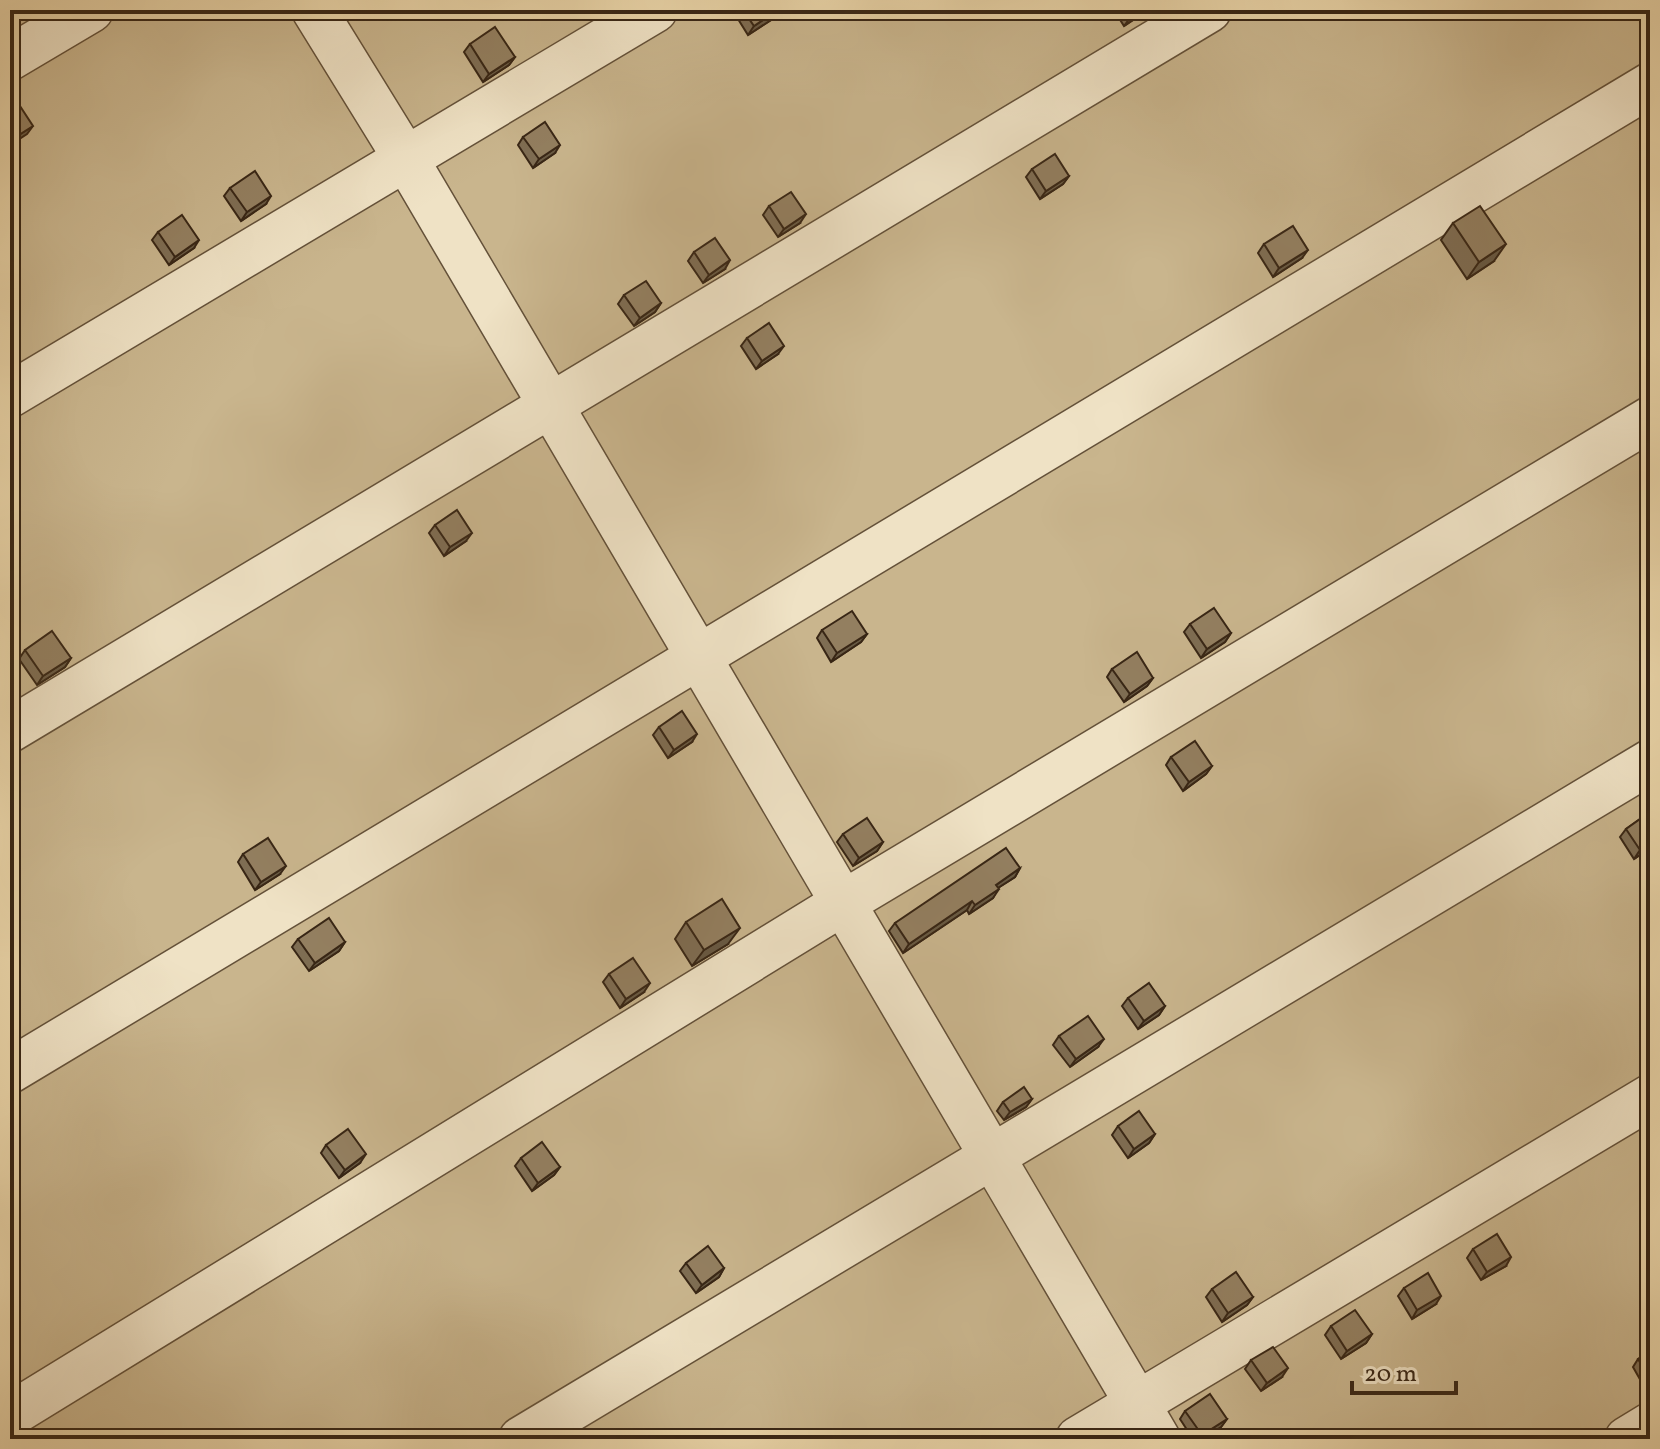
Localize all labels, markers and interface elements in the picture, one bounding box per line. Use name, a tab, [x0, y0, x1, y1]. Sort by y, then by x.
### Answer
scale bar	[1352, 1345, 1456, 1395]
text: 20 m	[1364, 1358, 1417, 1392]

